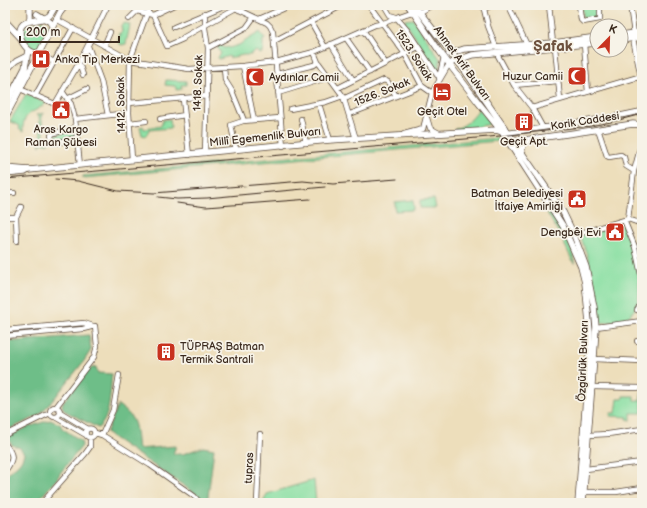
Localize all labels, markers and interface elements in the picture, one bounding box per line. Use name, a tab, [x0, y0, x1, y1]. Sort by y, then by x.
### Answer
scale bar	[20, 18, 119, 44]
north arrow	[589, 18, 629, 58]
text: K	[607, 22, 619, 37]
street label: Ahmet Arif Bulvarı	[431, 23, 493, 103]
text: 200 m	[26, 25, 60, 40]
street label: 1523. Sokak	[393, 27, 436, 83]
district label: Şafak	[533, 37, 573, 56]
hospital icon: Anka Tıp Merkezi	[30, 48, 52, 70]
place label: Anka Tıp Merkezi	[55, 53, 140, 66]
street label: 1418. Sokak	[191, 54, 205, 111]
mosque icon: Huzur Camii	[566, 65, 588, 87]
mosque icon: Aydınlar Camii	[244, 66, 266, 88]
place label: Huzur Camii	[502, 70, 563, 83]
place label: Aydınlar Camii	[269, 71, 339, 84]
street label: 1526. Sokak	[352, 75, 412, 109]
street label: 1412. Sokak	[114, 76, 128, 133]
hotel icon: Geçit Otel	[431, 81, 453, 103]
public building icon: Aras Kargo Raman Şübesi	[50, 99, 72, 121]
place label: Geçit Otel	[417, 105, 467, 118]
street label: Korik Caddesi	[550, 109, 620, 133]
building icon: Geçit Apt.	[513, 111, 535, 133]
place label: Aras Kargo Raman Şübesi	[25, 123, 97, 149]
street label: Millî Egemenlik Bulvarı	[209, 125, 321, 149]
place label: Geçit Apt.	[500, 135, 548, 148]
place label: Batman Belediyesi İtfaiye Amirliği	[471, 187, 563, 213]
public building icon: Batman Belediyesi İtfaiye Amirliği	[566, 188, 588, 210]
public building icon: Dengbêj Evi	[604, 221, 626, 243]
place label: Dengbêj Evi	[541, 226, 601, 239]
street label: Özgürlük Bulvarı	[574, 320, 591, 402]
place label: TÜPRAŞ Batman Termik Santrali	[180, 339, 264, 366]
building icon: TÜPRAŞ Batman Termik Santrali	[155, 341, 177, 363]
street label: tupras	[242, 452, 256, 484]

